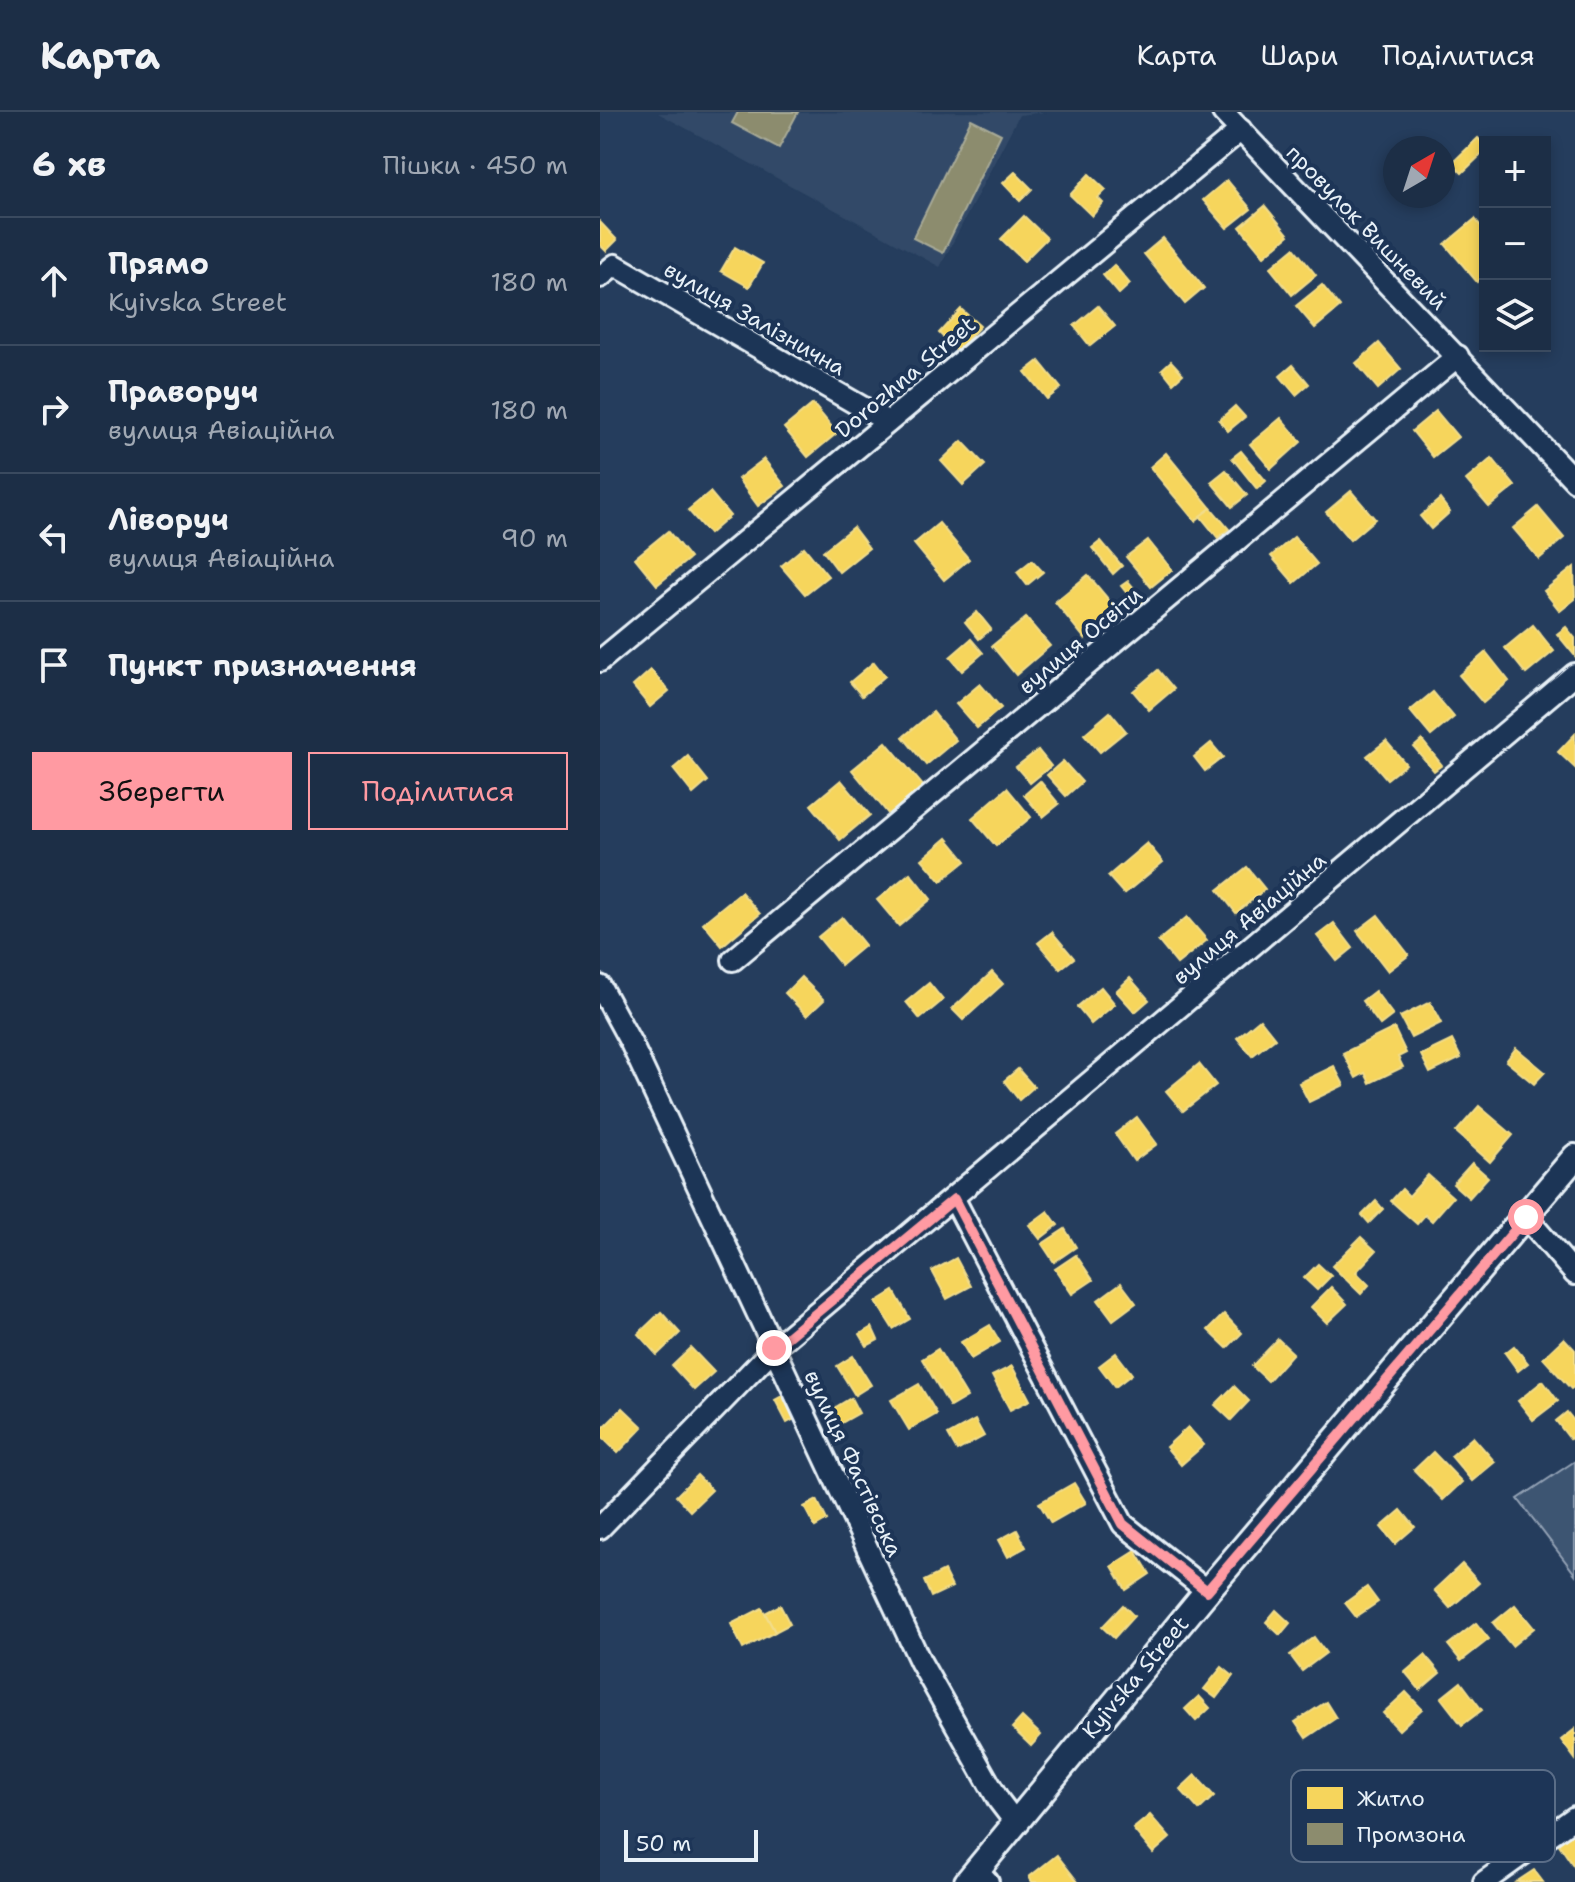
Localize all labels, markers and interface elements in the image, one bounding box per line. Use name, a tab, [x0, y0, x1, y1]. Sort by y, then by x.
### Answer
text: Карта	[40, 30, 160, 81]
text: Карта	[1136, 36, 1217, 74]
text: Шари	[1261, 36, 1338, 74]
text: Поділитися	[1382, 36, 1535, 74]
north arrow	[1383, 136, 1455, 208]
map controls	[1479, 136, 1551, 352]
button: +	[1479, 136, 1551, 208]
street label: провулок Вишневий	[1280, 138, 1453, 316]
text: 6 хв	[32, 141, 106, 187]
text: Пішки · 450 m	[383, 147, 568, 182]
button: −	[1479, 208, 1551, 280]
text: Прямо	[108, 243, 209, 284]
street label: вулиця Залізнична	[659, 255, 851, 382]
icon: ahead	[32, 259, 76, 303]
text: 180 m	[490, 264, 568, 299]
button: layers	[1479, 280, 1551, 352]
text: Kyivska Street	[108, 284, 287, 319]
street label: Dorozhna Street	[829, 310, 982, 445]
text: Праворуч	[108, 371, 258, 412]
icon: right	[32, 387, 76, 431]
text: 180 m	[490, 392, 568, 427]
text: вулиця Авіаційна	[108, 412, 334, 447]
text: Ліворуч	[108, 499, 229, 540]
icon: left	[32, 515, 76, 559]
text: 90 m	[501, 520, 568, 555]
text: вулиця Авіаційна	[108, 540, 334, 575]
street label: вулиця Освіти	[1012, 580, 1148, 701]
icon: arrive	[32, 643, 76, 687]
text: Пункт призначення	[108, 645, 417, 686]
button: Зберегти	[32, 752, 292, 830]
button: Поділитися	[308, 752, 568, 830]
street label: вулиця Авіаційна	[1167, 846, 1332, 991]
route start	[1508, 1199, 1544, 1235]
route end	[756, 1330, 792, 1366]
street label: вулиця Фастівська	[798, 1365, 910, 1562]
street label: Kyivska Street	[1076, 1610, 1195, 1745]
legend	[1291, 1770, 1555, 1862]
text: Житло	[1357, 1784, 1425, 1813]
text: Промзона	[1357, 1820, 1466, 1849]
scale bar	[624, 1826, 758, 1862]
text: 50 m	[636, 1829, 691, 1858]

